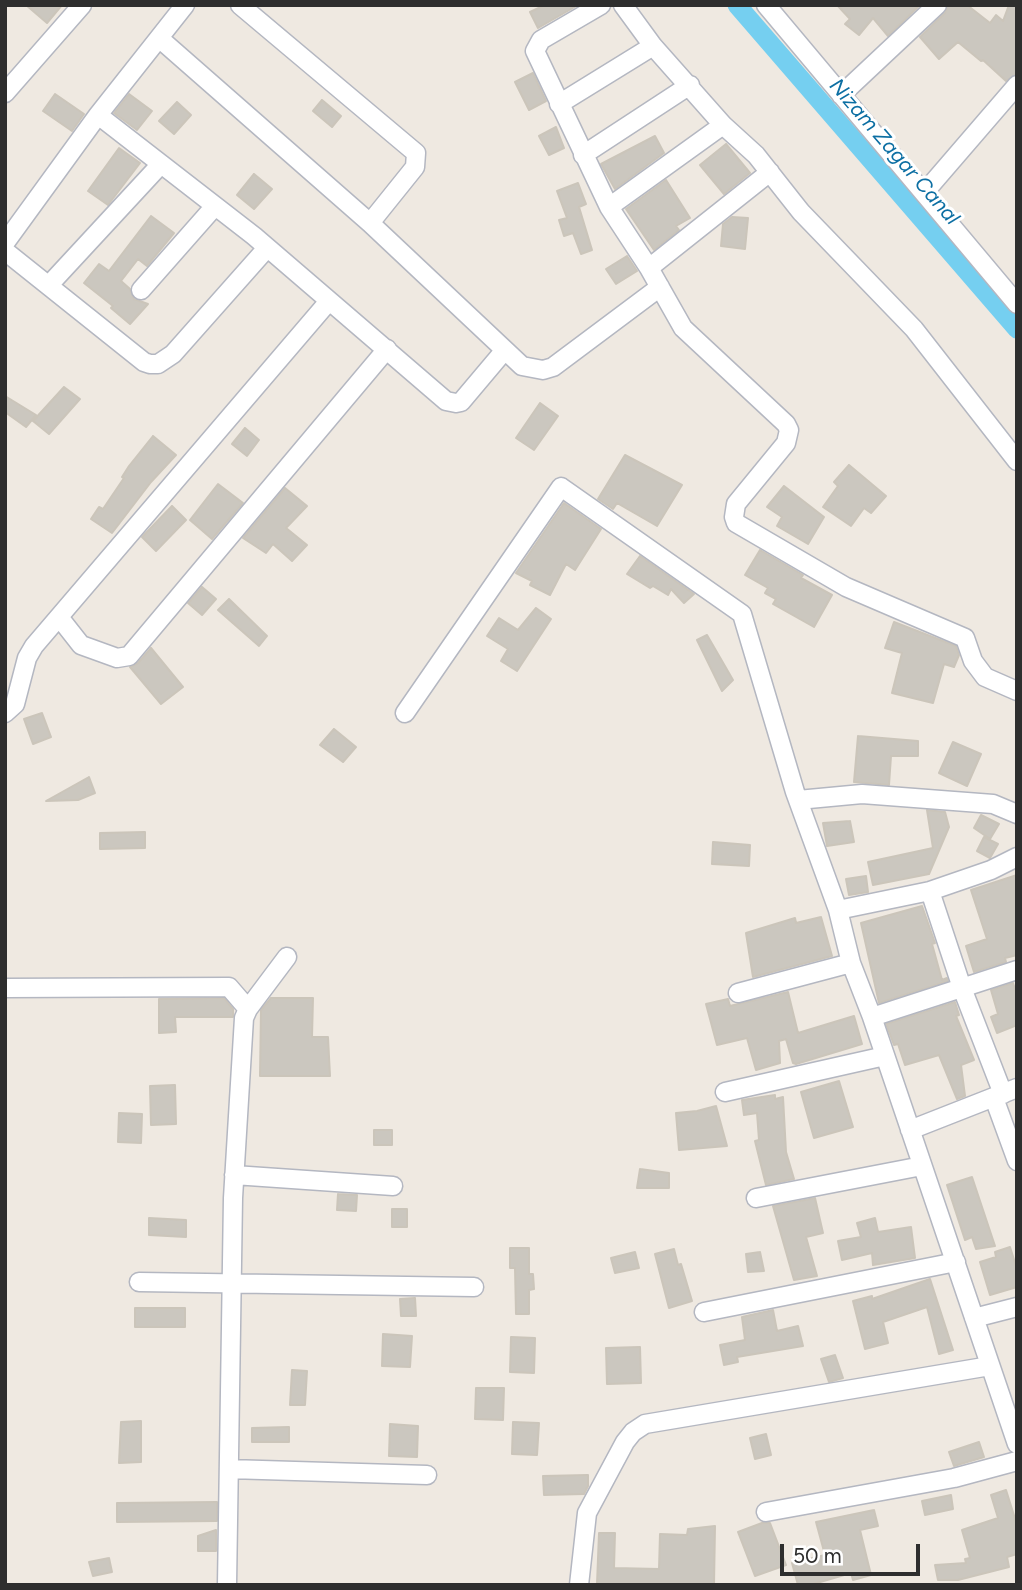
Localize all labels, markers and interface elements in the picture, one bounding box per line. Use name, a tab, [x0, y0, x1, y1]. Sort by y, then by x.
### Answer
water label: Nizam Zagar Canal	[824, 74, 964, 230]
scale bar	[784, 1530, 924, 1574]
text: 50 m	[793, 1543, 842, 1568]

